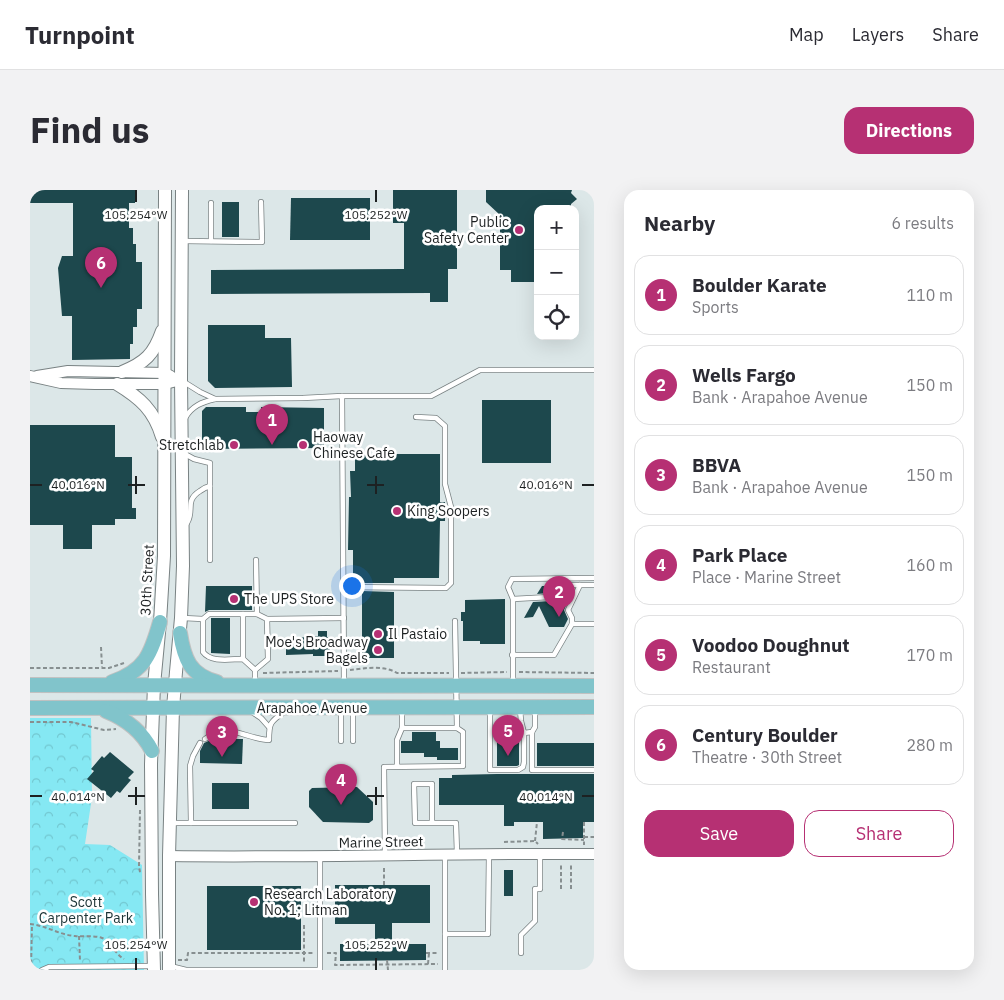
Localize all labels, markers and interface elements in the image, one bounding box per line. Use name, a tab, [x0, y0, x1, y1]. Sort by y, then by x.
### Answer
text: Turnpoint	[25, 19, 135, 51]
text: Map	[789, 23, 824, 46]
text: Layers	[852, 23, 904, 46]
text: Share	[932, 23, 979, 46]
text: Find us	[30, 107, 149, 153]
button: Directions	[844, 107, 974, 154]
map controls	[534, 205, 579, 340]
button: +	[534, 205, 579, 250]
text: 105.254°W	[105, 207, 168, 222]
text: 105.252°W	[345, 207, 408, 222]
text: Nearby	[644, 209, 715, 237]
place label: Public Safety Center	[424, 213, 509, 247]
text: 6 results	[891, 213, 954, 233]
marker: Public Safety Center	[513, 224, 525, 236]
pin: 6	[85, 247, 117, 288]
button: −	[534, 250, 579, 295]
text: Boulder Karate	[692, 273, 827, 297]
text: 1	[656, 285, 666, 305]
text: 110 m	[906, 285, 953, 305]
button: locate	[534, 295, 579, 340]
text: Sports	[692, 297, 739, 317]
text: Wells Fargo	[692, 363, 796, 387]
text: 2	[656, 375, 666, 395]
text: 150 m	[906, 375, 953, 395]
text: Bank · Arapahoe Avenue	[692, 387, 868, 407]
pin: 1	[256, 404, 288, 445]
place label: Haoway Chinese Cafe	[313, 428, 395, 462]
place label: Stretchlab	[159, 436, 224, 454]
marker: Stretchlab	[228, 439, 240, 451]
marker: Haoway Chinese Cafe	[297, 439, 309, 451]
text: BBVA	[692, 453, 741, 477]
text: 3	[656, 465, 666, 485]
text: 150 m	[906, 465, 953, 485]
text: 40.016°N	[51, 477, 105, 492]
text: 40.016°N	[519, 477, 573, 492]
text: Bank · Arapahoe Avenue	[692, 477, 868, 497]
place label: King Soopers	[407, 502, 490, 520]
marker: King Soopers	[391, 505, 403, 517]
text: Park Place	[692, 543, 788, 567]
street label: 30th Street	[136, 544, 158, 616]
text: 4	[656, 555, 666, 575]
text: 160 m	[906, 555, 953, 575]
text: Place · Marine Street	[692, 567, 841, 587]
your location	[339, 573, 365, 599]
pin: 2	[543, 576, 575, 617]
place label: The UPS Store	[244, 590, 334, 608]
marker: The UPS Store	[228, 593, 240, 605]
place label: Il Pastaio	[388, 625, 447, 643]
marker: Il Pastaio	[372, 628, 384, 640]
place label: Moe's Broadway Bagels	[265, 633, 368, 667]
text: Voodoo Doughnut	[692, 633, 850, 657]
marker: Moe's Broadway Bagels	[372, 644, 384, 656]
text: 5	[656, 645, 666, 665]
text: 170 m	[906, 645, 953, 665]
text: Restaurant	[692, 657, 771, 677]
street label: Arapahoe Avenue	[257, 699, 368, 717]
pin: 5	[492, 715, 524, 756]
pin: 3	[206, 716, 238, 757]
text: Century Boulder	[692, 723, 838, 747]
text: 6	[656, 735, 666, 755]
text: 280 m	[906, 735, 953, 755]
text: Theatre · 30th Street	[692, 747, 842, 767]
pin: 4	[325, 764, 357, 805]
text: 40.014°N	[51, 789, 105, 804]
text: 40.014°N	[519, 789, 573, 804]
button: Save	[644, 810, 794, 857]
button: Share	[804, 810, 954, 857]
street label: Marine Street	[338, 832, 424, 852]
place label: Research Laboratory No. 1; Litman	[264, 885, 394, 919]
park label: Scott Carpenter Park	[39, 893, 134, 927]
marker: Research Laboratory No. 1; Litman	[248, 896, 260, 908]
text: 105.254°W	[105, 937, 168, 952]
text: 105.252°W	[345, 937, 408, 952]

